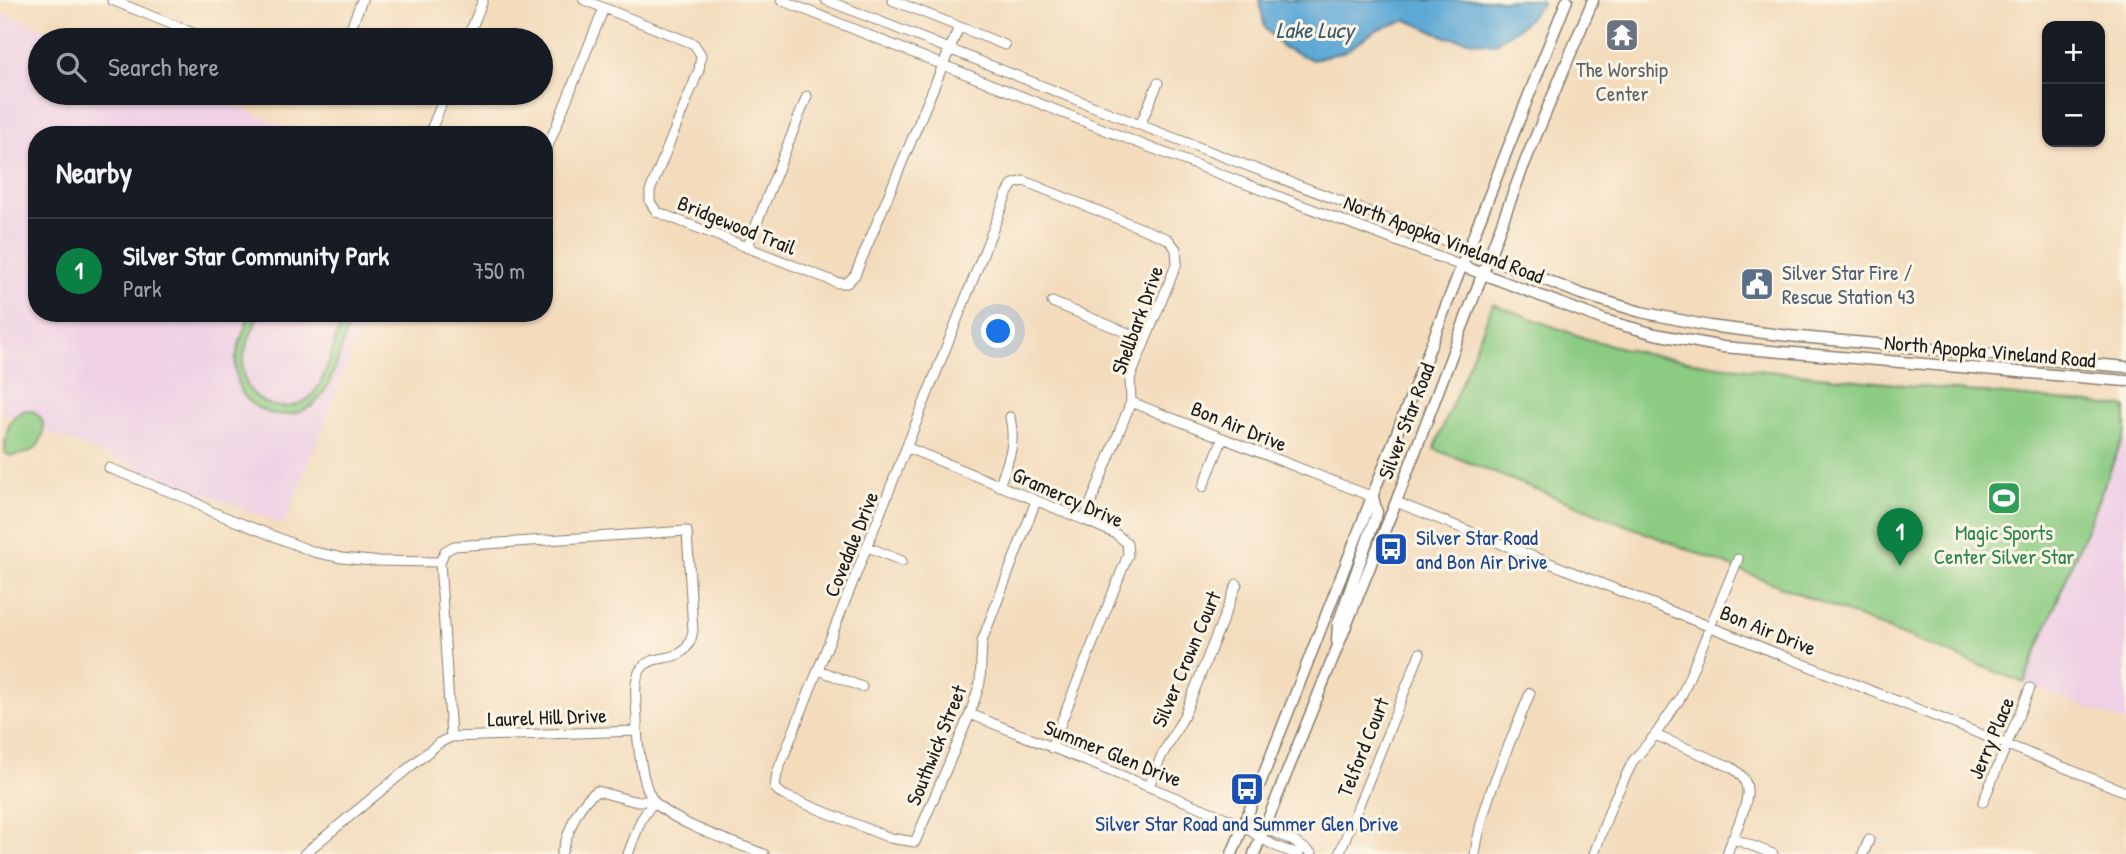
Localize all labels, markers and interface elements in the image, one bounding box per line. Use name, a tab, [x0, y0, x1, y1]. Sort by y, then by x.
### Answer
water label: Lake Lucy	[1276, 14, 1356, 46]
temple icon: The Worship Center	[1603, 16, 1641, 54]
map controls	[2042, 21, 2105, 147]
button: +	[2042, 21, 2105, 84]
search box	[28, 28, 553, 105]
icon: search	[52, 48, 90, 86]
text: Search here	[108, 49, 219, 84]
place label: The Worship Center	[1576, 55, 1668, 108]
button: −	[2042, 84, 2105, 147]
text: Nearby	[56, 152, 132, 192]
street label: North Apopka Vineland Road	[1340, 187, 1548, 291]
street label: Bridgewood Trail	[673, 188, 801, 262]
text: Silver Star Community Park	[123, 238, 389, 273]
text: 1	[75, 255, 83, 286]
text: 750 m	[473, 255, 525, 286]
place label: Silver Star Fire / Rescue Station 43	[1782, 258, 1915, 311]
street label: Shellbark Drive	[1104, 262, 1170, 378]
public building icon: Silver Star Fire / Rescue Station 43	[1738, 265, 1776, 303]
text: Park	[123, 273, 161, 304]
your location	[981, 314, 1015, 348]
street label: North Apopka Vineland Road	[1883, 327, 2097, 375]
street label: Silver Star Road	[1371, 359, 1441, 483]
street label: Bon Air Drive	[1187, 394, 1291, 458]
street label: Gramercy Drive	[1008, 460, 1128, 534]
sports icon: Magic Sports Center Silver Star	[1985, 479, 2023, 517]
street label: Covedale Drive	[817, 487, 885, 601]
pin: 1	[1877, 508, 1923, 566]
place label: Magic Sports Center Silver Star	[1934, 518, 2074, 571]
place label: Silver Star Road and Bon Air Drive	[1416, 523, 1548, 576]
bus stop icon: Silver Star Road and Bon Air Drive	[1372, 530, 1410, 568]
street label: Silver Crown Court	[1144, 586, 1228, 732]
street label: Bon Air Drive	[1716, 598, 1820, 662]
street label: Southwick Street	[899, 680, 974, 810]
street label: Telford Court	[1330, 692, 1396, 801]
street label: Jerry Place	[1961, 693, 2021, 783]
street label: Laurel Hill Drive	[487, 700, 607, 734]
street label: Summer Glen Drive	[1040, 712, 1186, 794]
bus stop icon: Silver Star Road and Summer Glen Drive	[1228, 770, 1266, 808]
place label: Silver Star Road and Summer Glen Drive	[1095, 809, 1399, 838]

